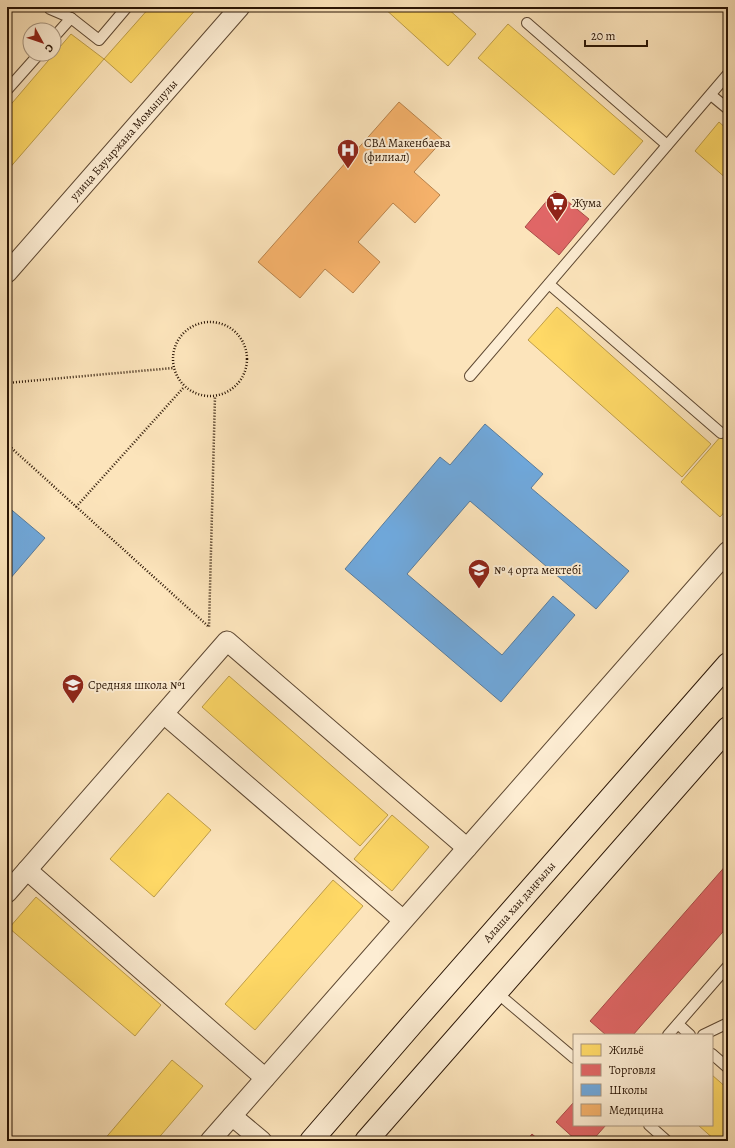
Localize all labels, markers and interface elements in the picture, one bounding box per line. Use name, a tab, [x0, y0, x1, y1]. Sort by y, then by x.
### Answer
north arrow	[22, 22, 62, 62]
scale bar	[585, 22, 647, 48]
text: 20 m	[591, 28, 615, 44]
text: С	[41, 41, 57, 56]
street label: улица Бауыржана Момышулы	[66, 76, 181, 204]
place label: СВА Макенбаева (филиал)	[364, 135, 451, 165]
hospital icon: СВА Макенбаева (филиал)	[335, 137, 361, 170]
supermarket icon: Жума	[544, 190, 570, 223]
place label: Жума	[572, 195, 602, 211]
school or university icon: № 4 орта мектебі	[466, 557, 492, 590]
place label: № 4 орта мектебі	[494, 562, 581, 578]
school or university icon: Средняя школа №1	[60, 672, 86, 705]
place label: Средняя школа №1	[88, 677, 185, 693]
street label: Алаша хан даңғылы	[479, 858, 559, 947]
legend	[573, 1034, 713, 1126]
text: Жильё	[609, 1042, 644, 1058]
text: Торговля	[609, 1062, 656, 1078]
text: Школы	[609, 1082, 648, 1098]
text: Медицина	[609, 1102, 664, 1118]

